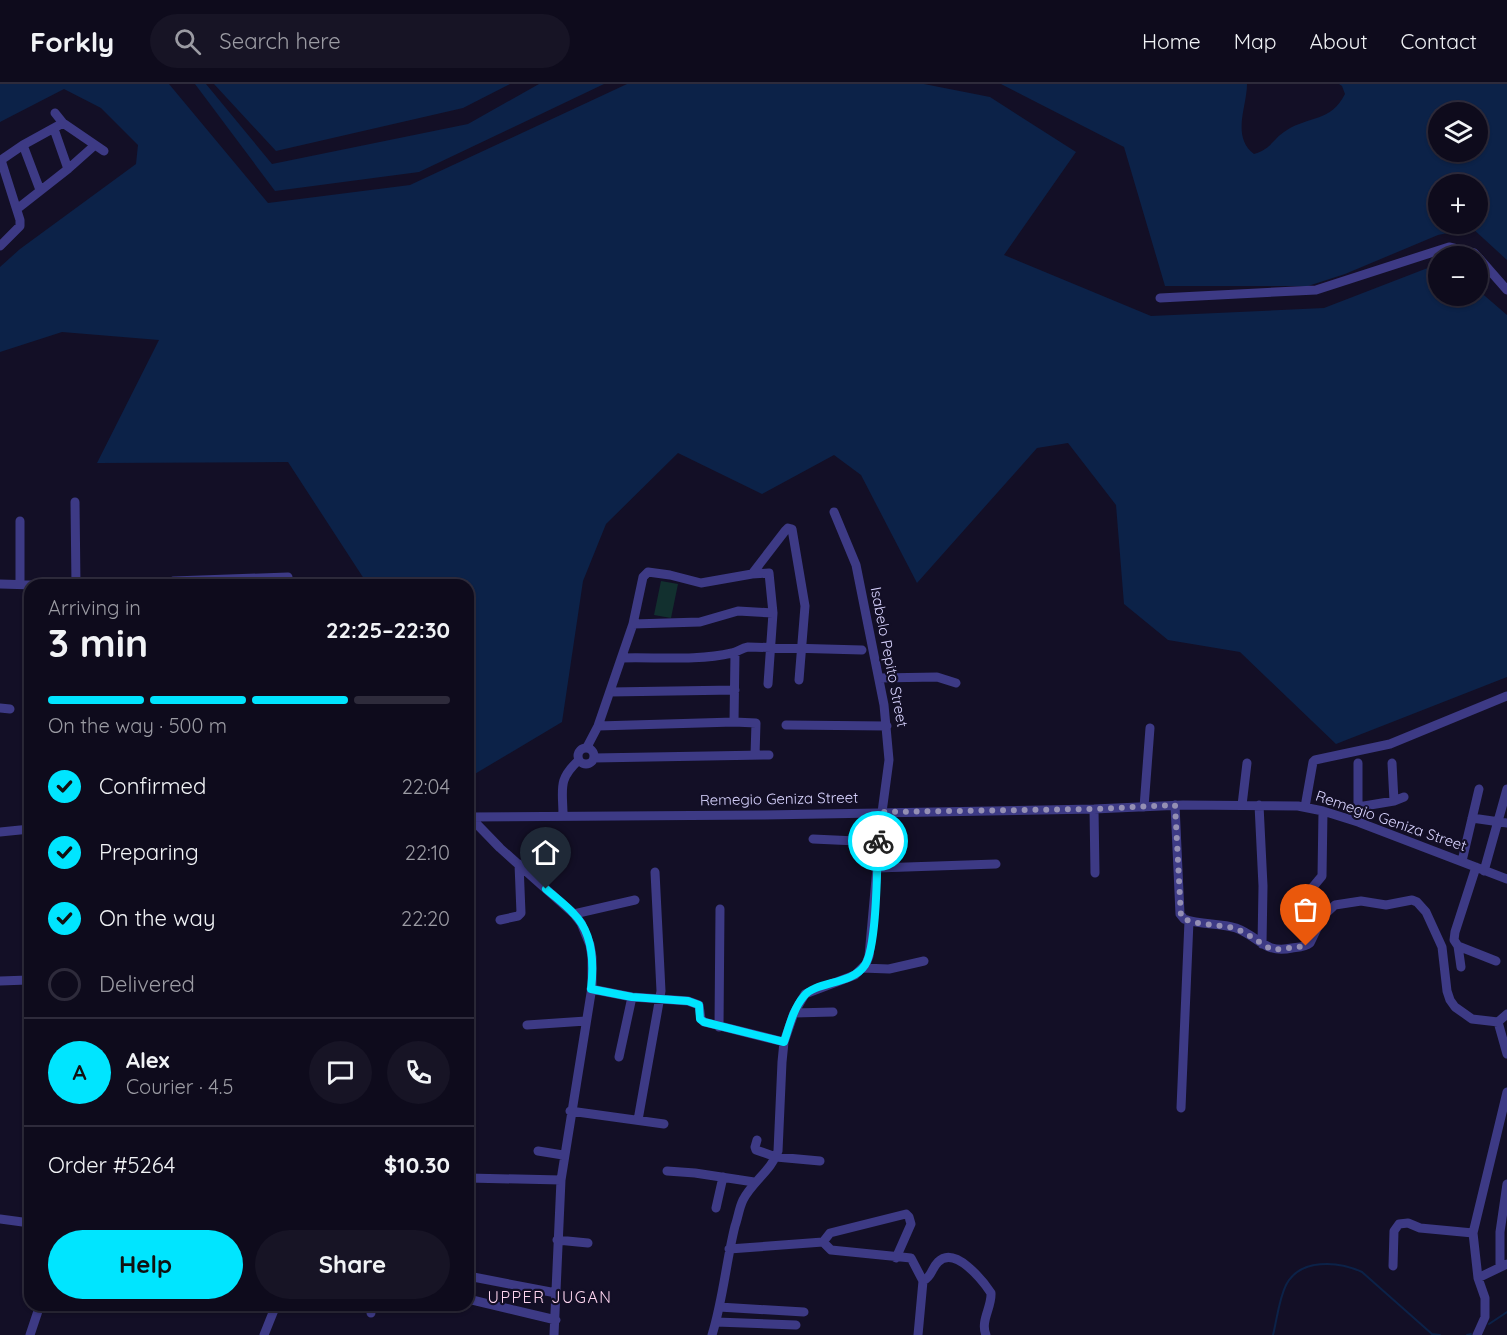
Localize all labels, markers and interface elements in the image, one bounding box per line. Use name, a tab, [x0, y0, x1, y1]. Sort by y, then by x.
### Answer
search box	[150, 14, 570, 68]
text: Forkly	[30, 24, 114, 59]
icon: search	[171, 25, 204, 58]
text: Search here	[219, 27, 341, 55]
text: Home	[1142, 28, 1201, 54]
text: Map	[1234, 28, 1277, 54]
text: About	[1310, 28, 1368, 54]
text: Contact	[1401, 28, 1477, 54]
map controls	[1428, 102, 1488, 306]
button: layers	[1428, 102, 1488, 162]
button: +	[1428, 174, 1488, 234]
button: −	[1428, 246, 1488, 306]
street label: Isabelo Pepito Street	[867, 585, 912, 729]
text: Arriving in	[48, 595, 141, 620]
text: 22:25–22:30	[326, 616, 450, 644]
text: 3 min	[48, 618, 148, 667]
text: On the way · 500 m	[48, 713, 227, 738]
icon: check	[48, 770, 81, 803]
text: Confirmed	[99, 772, 206, 800]
text: 22:04	[402, 774, 450, 799]
street label: Remegio Geniza Street	[1313, 786, 1469, 855]
street label: Remegio Geniza Street	[700, 788, 858, 809]
courier	[848, 811, 908, 871]
icon: bike	[862, 825, 895, 858]
pin	[520, 827, 571, 889]
icon: check	[48, 836, 81, 869]
icon: home	[529, 836, 562, 869]
text: Preparing	[99, 838, 199, 866]
text: 22:10	[405, 840, 450, 865]
pin	[1280, 884, 1331, 946]
icon: bag	[1289, 893, 1322, 926]
icon: check	[48, 902, 81, 935]
text: On the way	[99, 904, 215, 932]
text: 22:20	[401, 906, 450, 931]
text: Delivered	[99, 970, 195, 998]
button: chat	[309, 1041, 372, 1104]
button: phone	[387, 1041, 450, 1104]
text: Alex	[126, 1046, 169, 1074]
text: A	[72, 1058, 87, 1086]
text: Courier · 4.5	[126, 1074, 233, 1099]
text: Order #5264	[48, 1151, 175, 1179]
text: $10.30	[384, 1151, 450, 1179]
button: Help	[48, 1230, 243, 1299]
button: Share	[255, 1230, 450, 1299]
district label: UPPER JUGAN	[488, 1287, 612, 1307]

